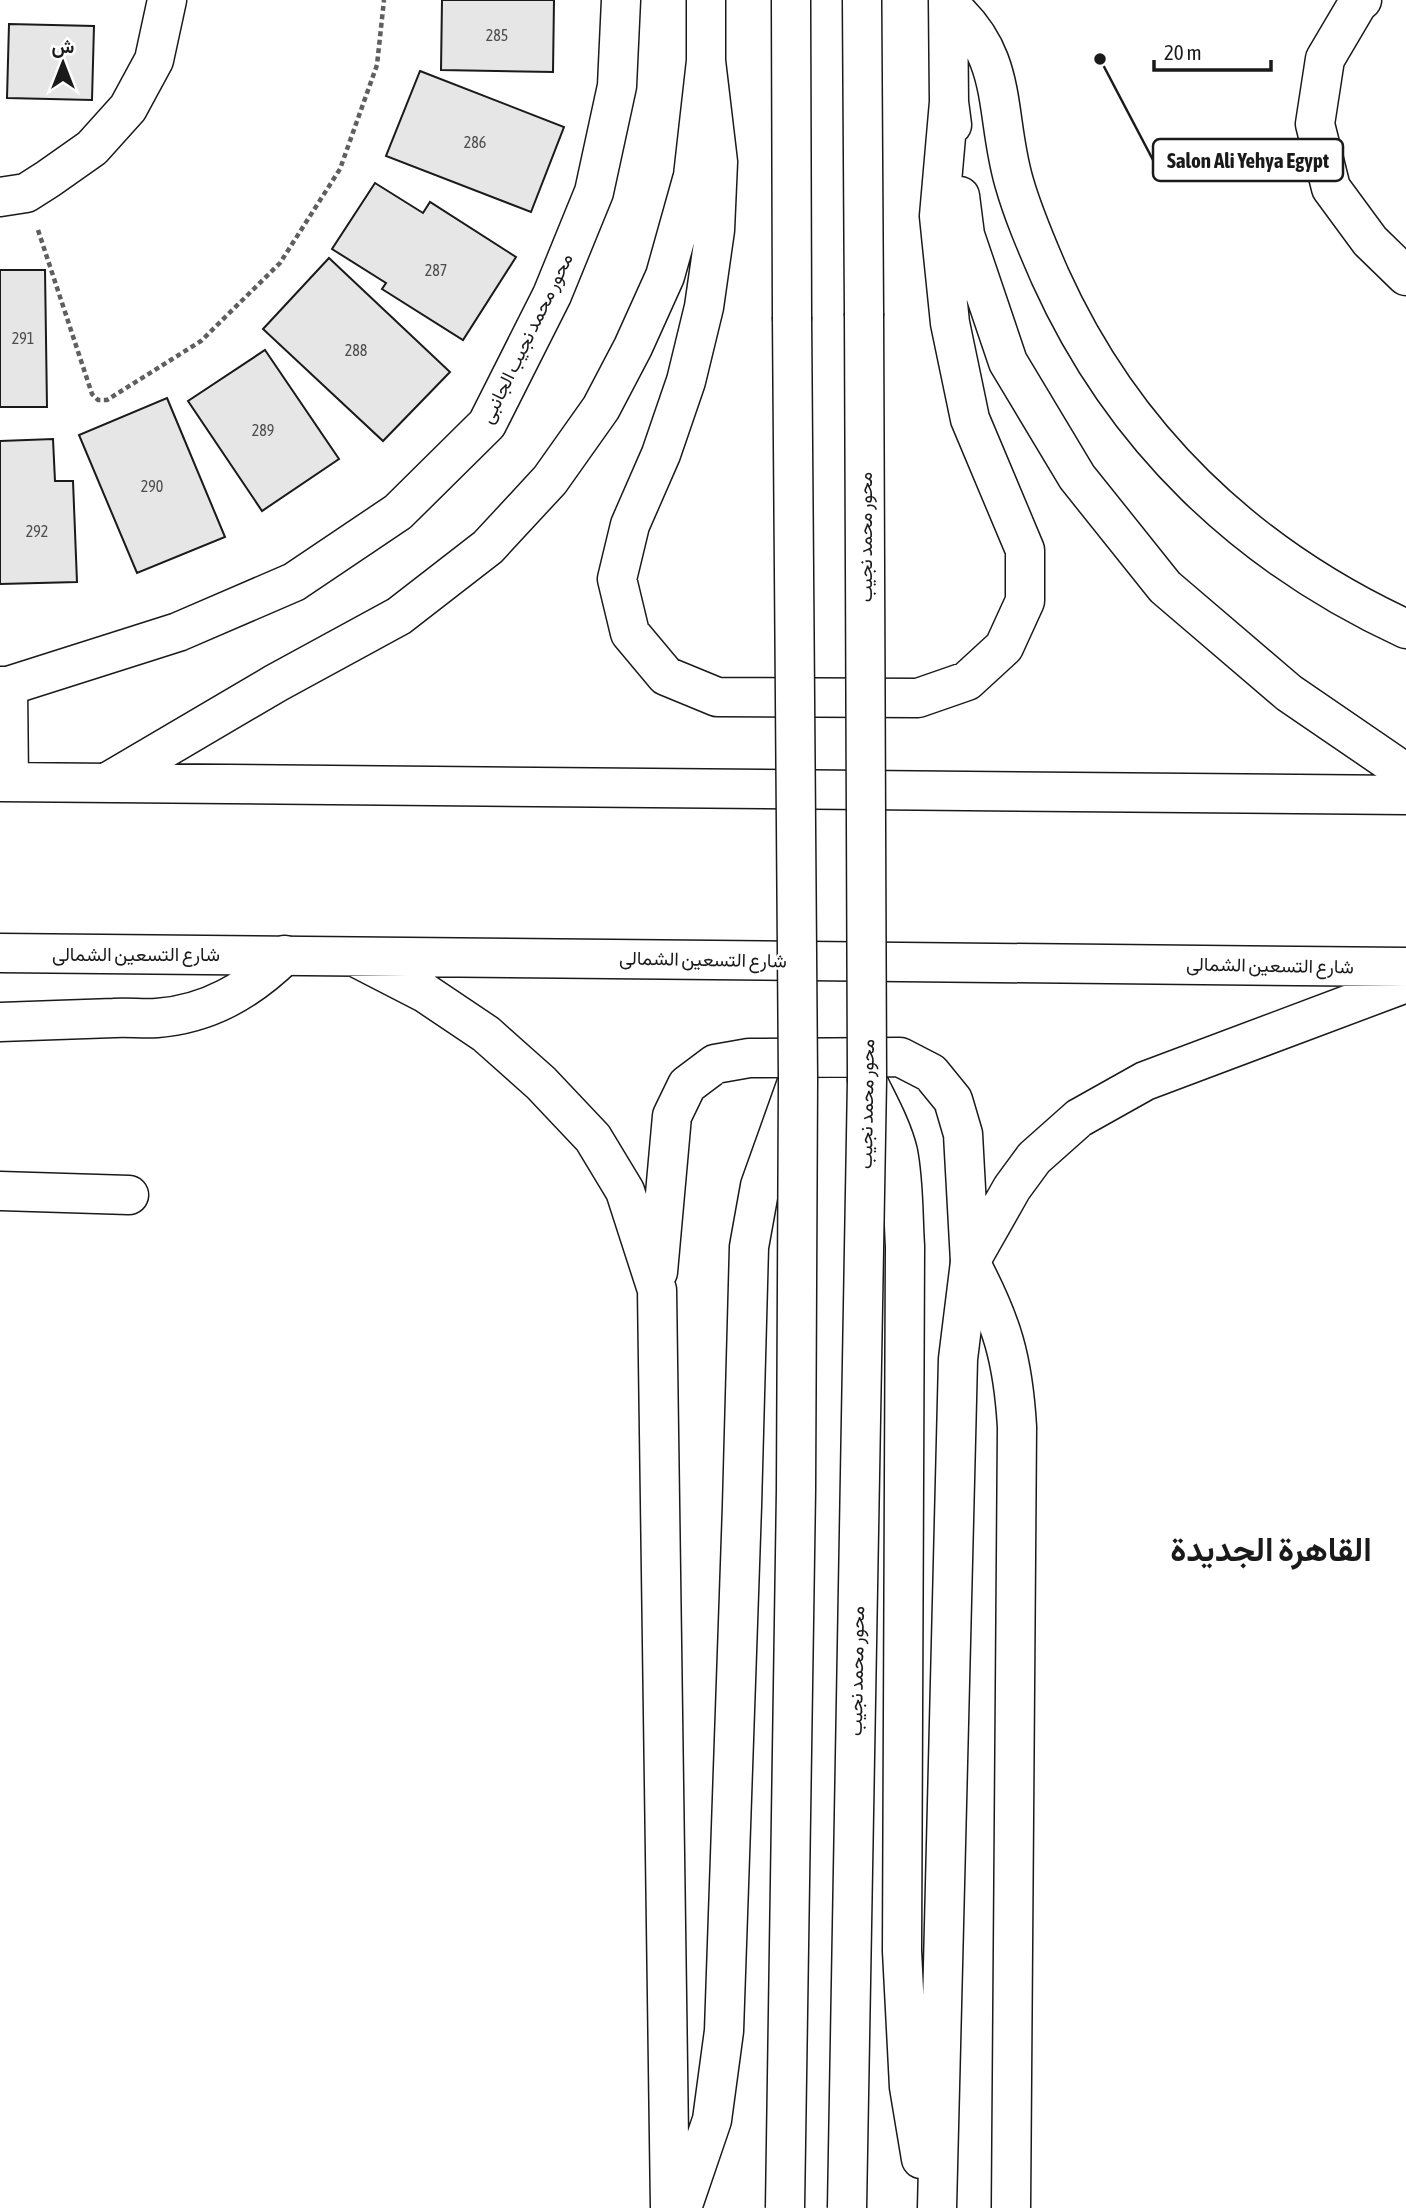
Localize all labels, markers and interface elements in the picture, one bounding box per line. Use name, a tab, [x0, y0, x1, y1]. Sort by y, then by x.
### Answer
house number: 285	[486, 26, 508, 44]
north arrow	[28, 28, 98, 98]
scale bar	[1154, 28, 1271, 72]
text: ش	[52, 35, 75, 58]
text: 20 m	[1164, 40, 1202, 64]
house number: 286	[464, 133, 486, 151]
callout: Salon Ali Yehya Egypt	[1153, 139, 1343, 181]
text: Salon Ali Yehya Egypt	[1167, 148, 1329, 172]
street label: محور محمد نجيب الجانبى	[475, 249, 578, 427]
house number: 287	[425, 261, 447, 279]
house number: 291	[12, 329, 34, 347]
house number: 288	[345, 341, 367, 359]
house number: 289	[252, 421, 274, 439]
street label: محور محمد نجيب	[854, 472, 877, 602]
house number: 290	[141, 477, 163, 495]
house number: 292	[26, 522, 48, 540]
street label: شارع التسعين الشمالى	[52, 943, 220, 967]
street label: شارع التسعين الشمالى	[619, 947, 787, 973]
street label: شارع التسعين الشمالى	[1186, 953, 1354, 979]
street label: محور محمد نجيب	[854, 1039, 879, 1169]
district label: القاهرة الجديدة	[1170, 1530, 1372, 1570]
street label: محور محمد نجيب	[844, 1606, 869, 1736]

